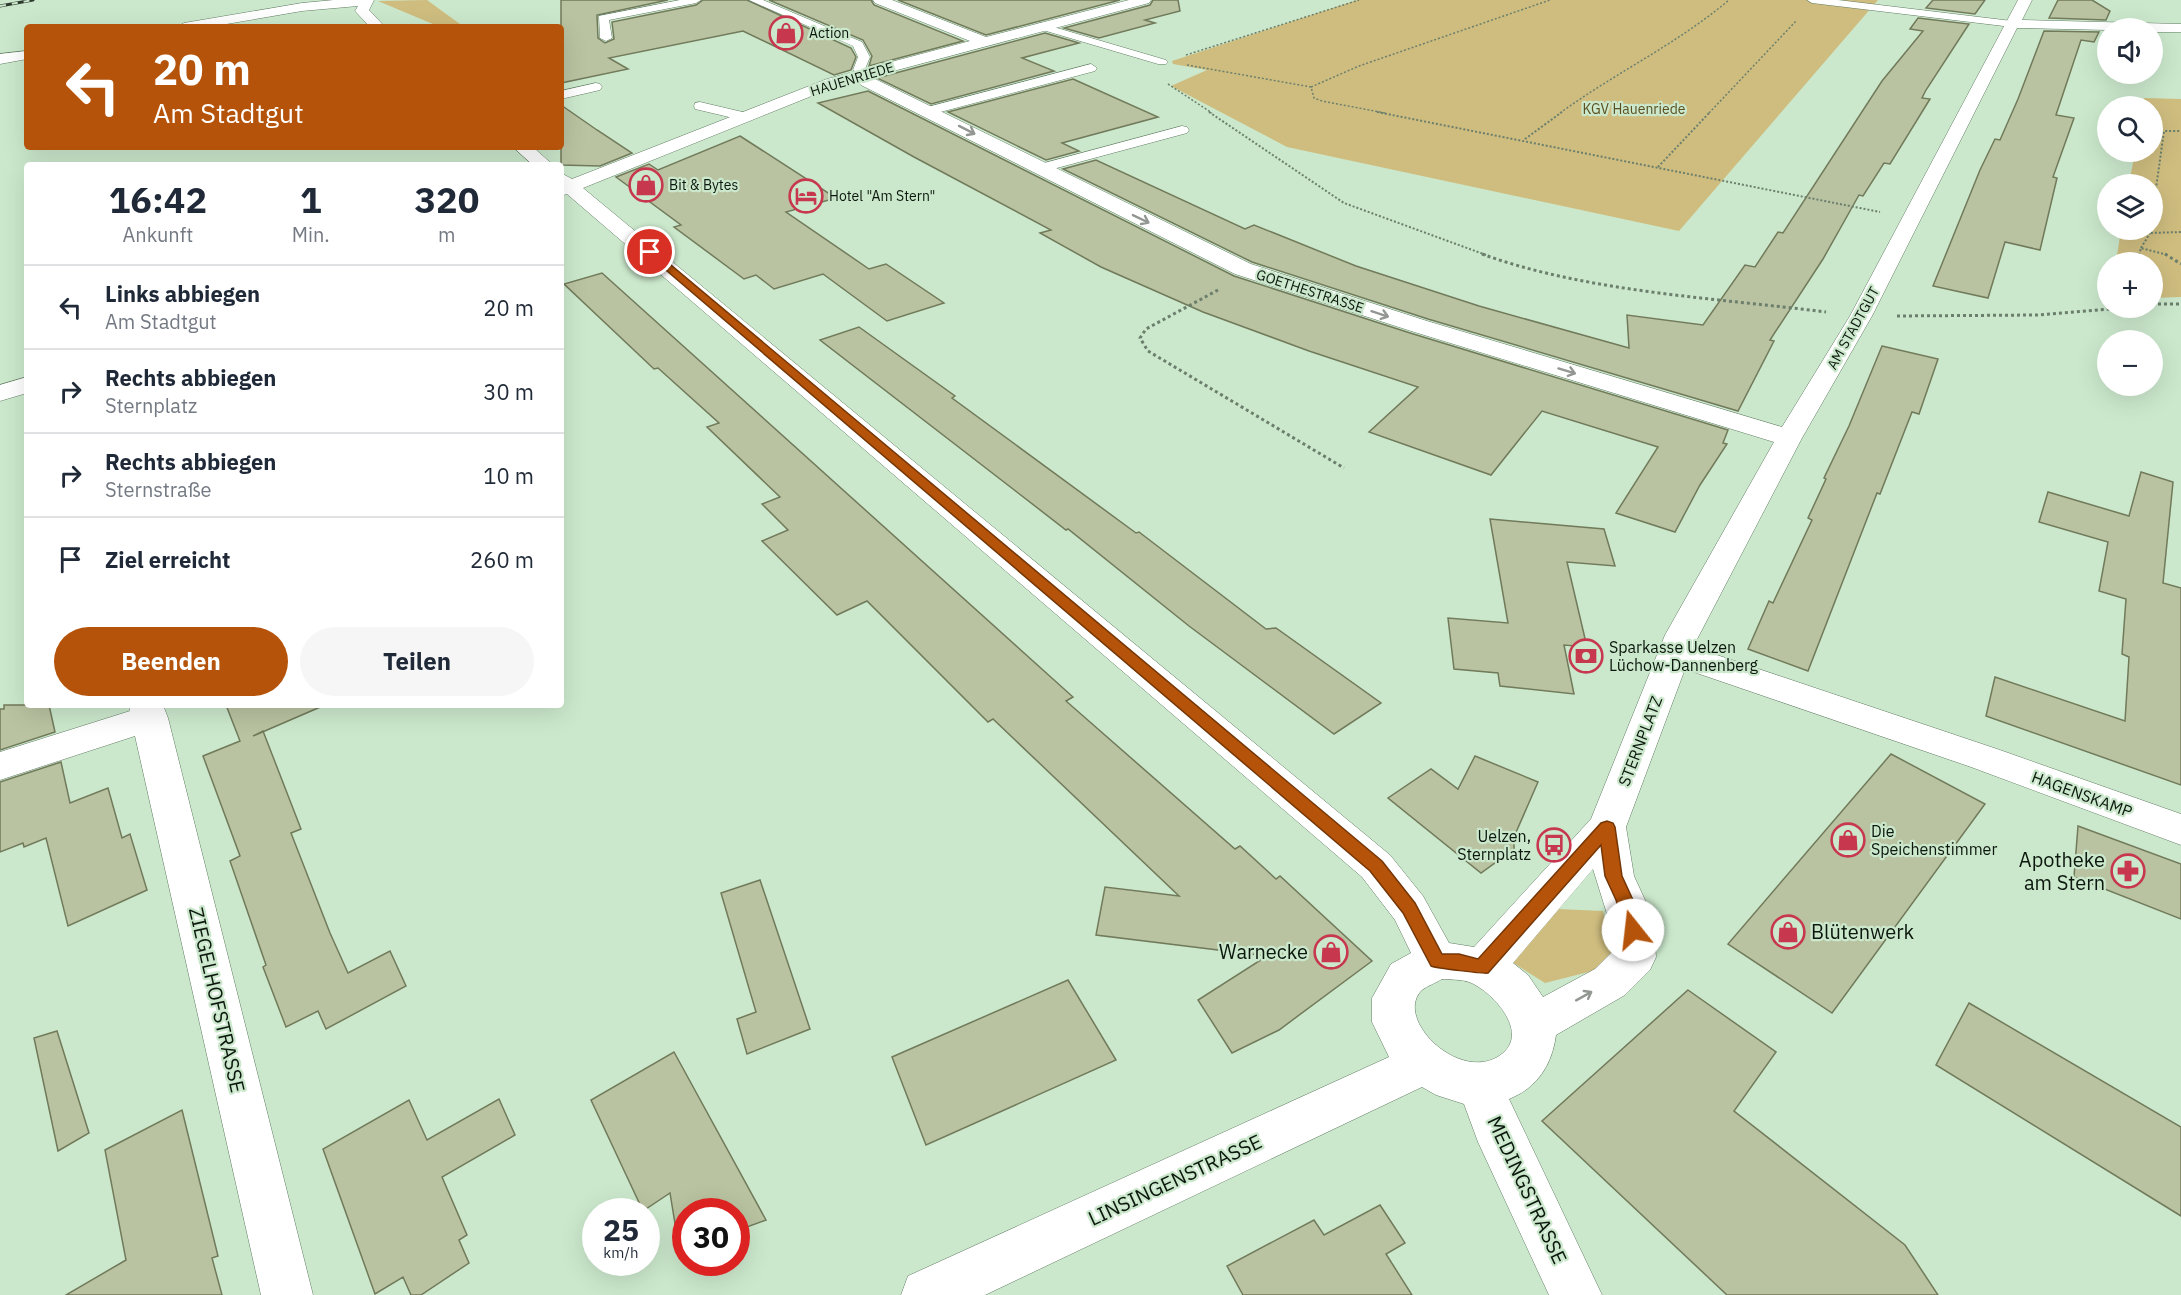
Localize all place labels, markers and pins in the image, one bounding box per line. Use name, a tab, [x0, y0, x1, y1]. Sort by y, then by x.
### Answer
shop icon: Action	[768, 15, 804, 51]
place label: Action	[809, 24, 849, 42]
shop icon: Bit & Bytes	[628, 167, 664, 203]
place label: Bit & Bytes	[669, 176, 738, 194]
hotel icon: Hotel "Am Stern"	[788, 178, 824, 214]
place label: Hotel "Am Stern"	[829, 187, 935, 205]
pin	[624, 226, 675, 277]
place label: Sparkasse Uelzen Lüchow-Dannenberg	[1609, 637, 1758, 675]
bank icon: Sparkasse Uelzen Lüchow-Dannenberg	[1568, 638, 1604, 674]
place label: Die Speichenstimmer	[1871, 821, 1997, 859]
shop icon: Die Speichenstimmer	[1830, 822, 1866, 858]
place label: Uelzen, Sternplatz	[1457, 826, 1531, 864]
bus stop icon: Uelzen, Sternplatz	[1536, 827, 1572, 863]
place label: Apotheke am Stern	[2019, 846, 2105, 896]
pharmacy icon: Apotheke am Stern	[2110, 853, 2146, 889]
shop icon: Blütenwerk	[1770, 914, 1806, 950]
place label: Blütenwerk	[1811, 918, 1915, 945]
shop icon: Warnecke	[1313, 934, 1349, 970]
place label: Warnecke	[1219, 938, 1308, 965]

